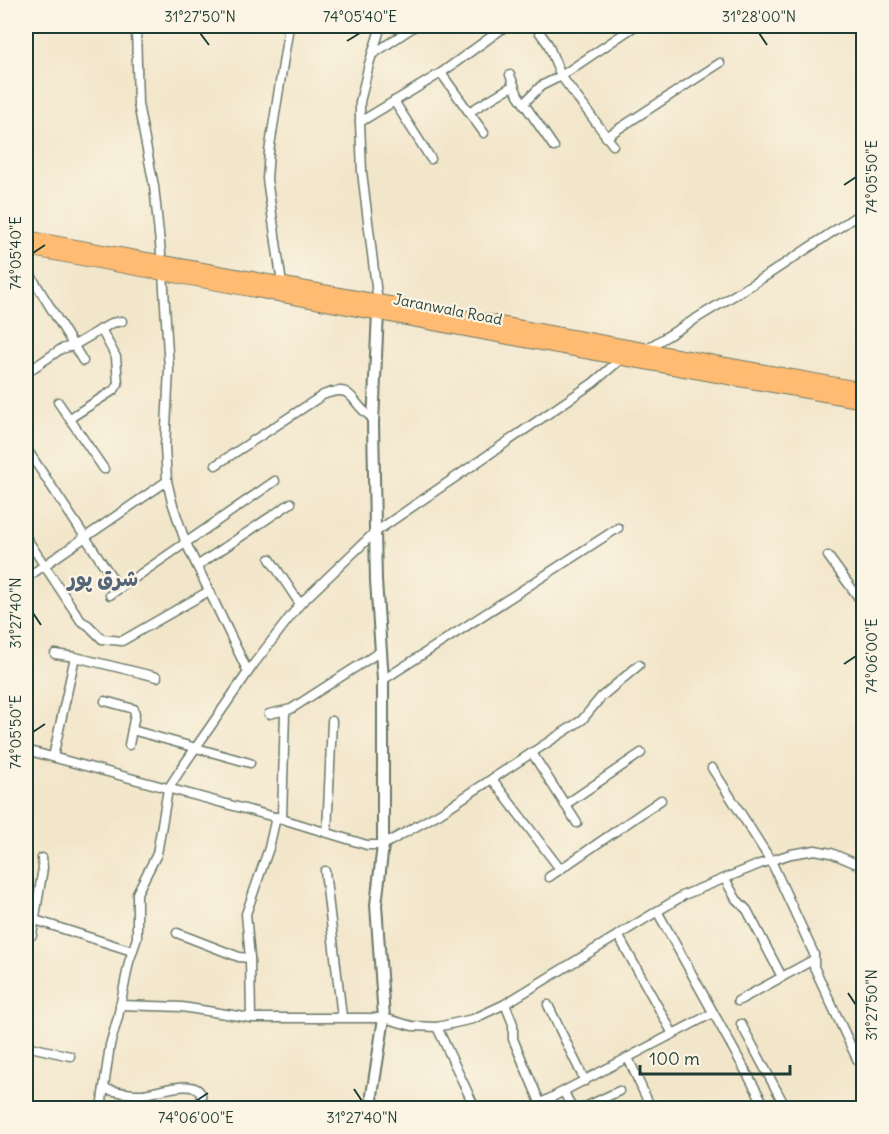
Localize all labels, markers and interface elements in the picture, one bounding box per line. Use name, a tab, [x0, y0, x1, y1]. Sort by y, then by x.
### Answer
text: 31°27'50"N	[164, 7, 236, 26]
text: 74°05'40"E	[323, 7, 397, 26]
text: 31°28'00"N	[722, 7, 796, 26]
text: 74°05'50"E	[862, 140, 881, 214]
text: 74°05'40"E	[6, 216, 25, 290]
street label: Jaranwala Road	[392, 289, 504, 329]
district label: شرق پور	[66, 565, 138, 592]
text: 31°27'40"N	[6, 577, 25, 649]
text: 74°06'00"E	[862, 618, 881, 694]
text: 74°05'50"E	[6, 695, 25, 769]
text: 31°27'50"N	[862, 969, 881, 1041]
scale bar	[640, 1038, 790, 1076]
text: 100 m	[649, 1047, 700, 1070]
text: 74°06'00"E	[158, 1108, 234, 1127]
text: 31°27'40"N	[326, 1108, 398, 1127]

